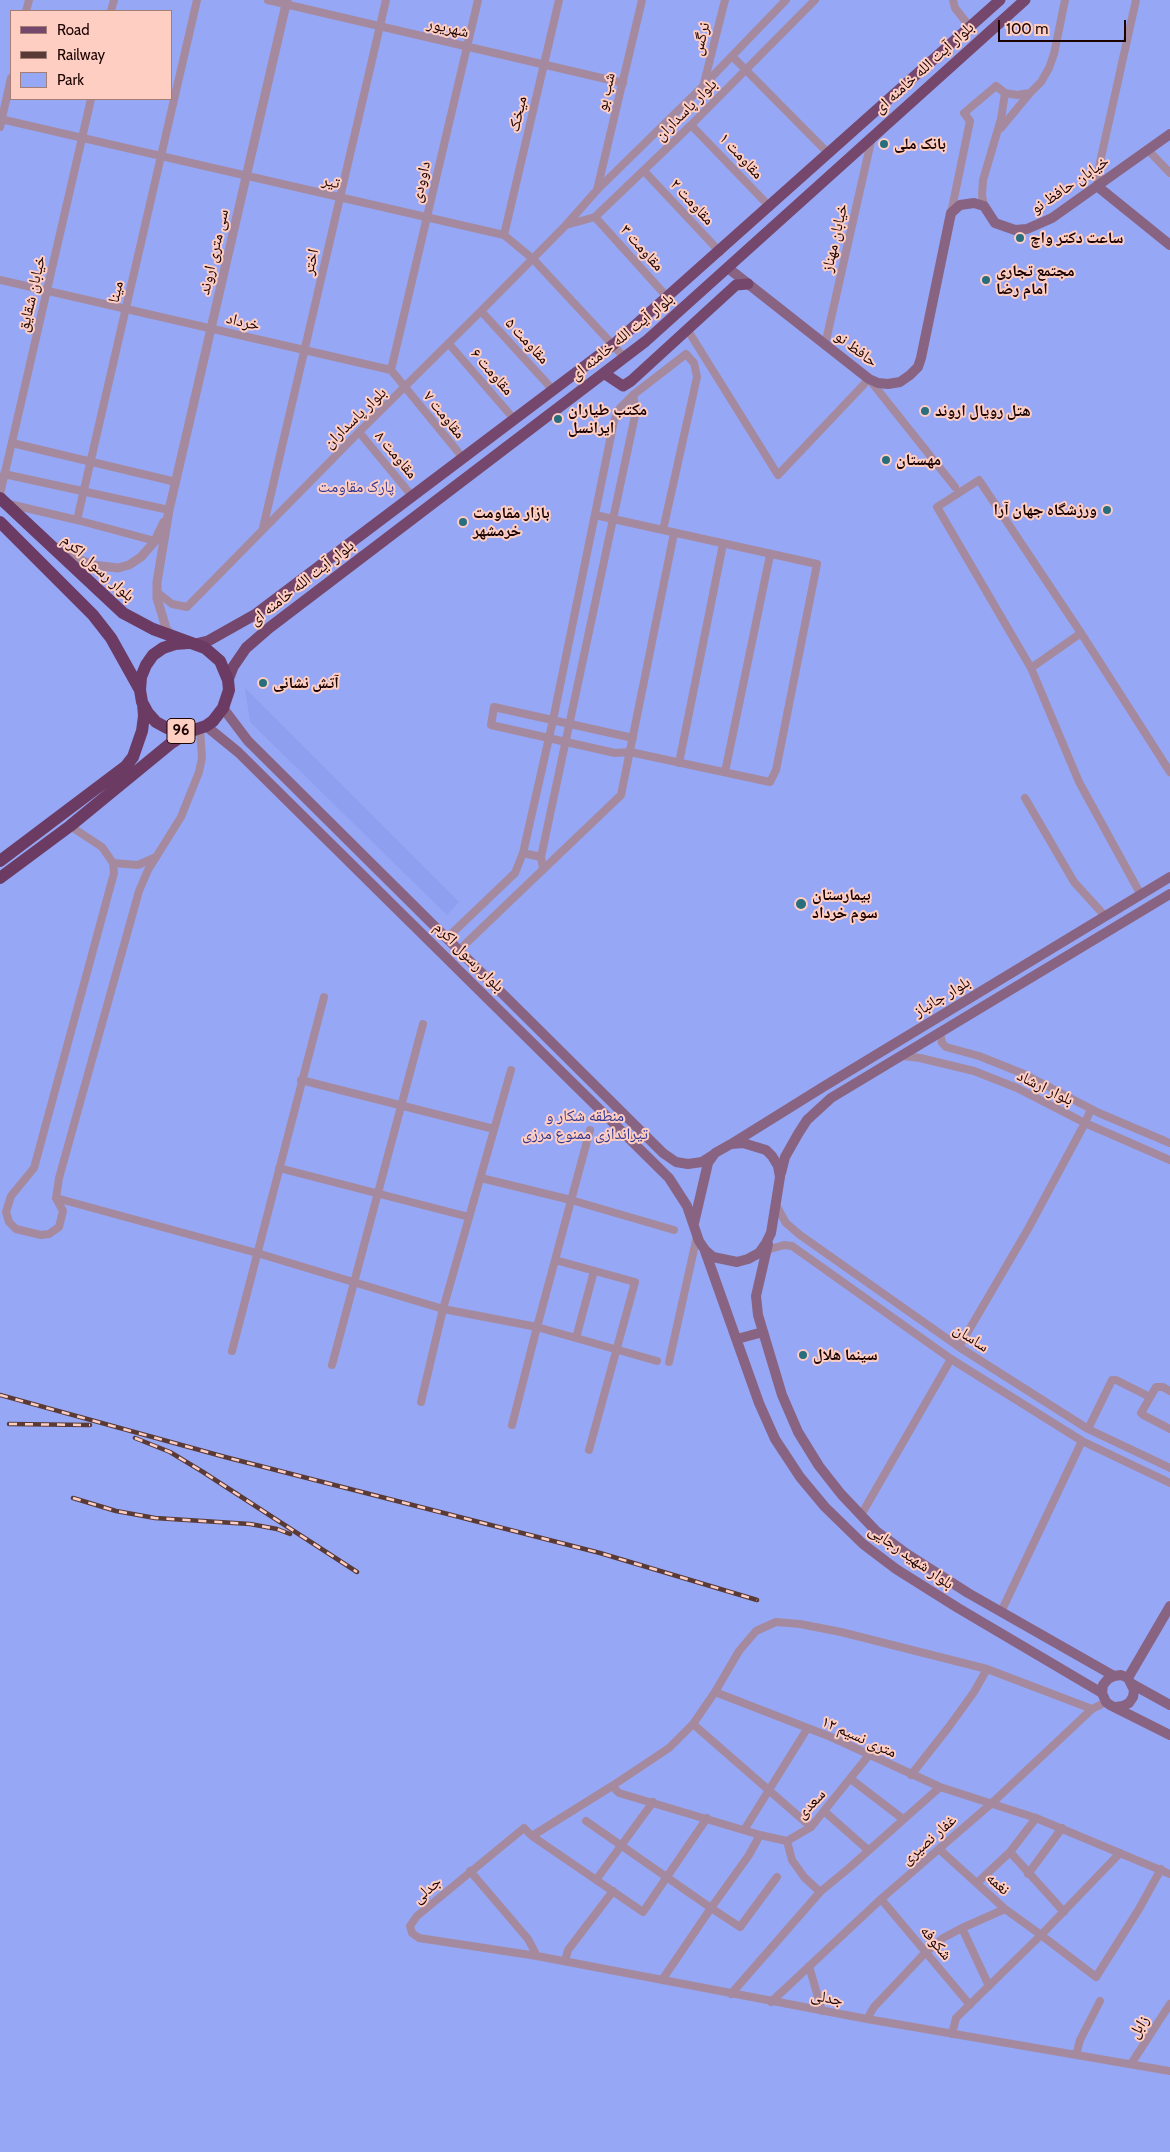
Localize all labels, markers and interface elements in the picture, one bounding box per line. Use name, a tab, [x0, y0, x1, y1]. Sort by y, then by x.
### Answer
legend	[10, 10, 172, 100]
scale bar	[1000, 10, 1128, 42]
street label: شهریور	[425, 14, 471, 42]
street label: بلوار آیت الله خامنه ای	[870, 18, 978, 118]
street label: نرگس	[688, 20, 714, 58]
text: 100 m	[1006, 20, 1048, 38]
text: Road	[57, 21, 90, 39]
text: Railway	[57, 46, 105, 64]
text: Park	[57, 71, 84, 89]
street label: شب بو	[592, 71, 620, 113]
street label: بلوار پاسداران	[651, 75, 721, 145]
street label: میخک	[505, 94, 531, 134]
street label: مقاومت ۱	[715, 129, 767, 183]
place label: بانک ملی	[894, 134, 946, 154]
marker: بانک ملی	[878, 138, 890, 150]
street label: خیابان حافظ نو	[1027, 152, 1113, 218]
street label: داوودی	[407, 159, 435, 205]
street label: تیر	[320, 171, 342, 193]
street label: مقاومت ۲	[666, 175, 718, 229]
street label: خیابان مهناز	[818, 202, 852, 274]
street label: سی متری اروند	[195, 207, 233, 297]
street label: مقاومت ۳	[616, 221, 668, 275]
place label: ساعت دکتر واچ	[1030, 228, 1123, 248]
marker: ساعت دکتر واچ	[1014, 232, 1026, 244]
street label: اختر	[299, 247, 323, 277]
street label: خیابان شقایق	[14, 254, 50, 334]
place label: مجتمع تجاری امام رضا	[996, 261, 1074, 299]
marker: مجتمع تجاری امام رضا	[980, 274, 992, 286]
street label: مینا	[104, 279, 128, 305]
street label: بلوار آیت الله خامنه ای	[566, 289, 678, 385]
street label: خرداد	[224, 309, 262, 335]
street label: مقاومت ۵	[501, 314, 553, 368]
street label: حافظ نو	[831, 327, 881, 371]
street label: مقاومت ۶	[466, 345, 518, 399]
street label: بلوار پاسداران	[319, 383, 391, 453]
street label: مقاومت ۷	[419, 387, 469, 443]
place label: مكتب طياران ايرانسل	[568, 400, 647, 438]
place label: هتل رویال اروند	[935, 401, 1031, 421]
marker: هتل رویال اروند	[919, 405, 931, 417]
marker: مكتب طياران ايرانسل	[552, 413, 564, 425]
street label: مقاومت ۸	[371, 427, 421, 483]
place label: مهستان	[896, 450, 941, 470]
marker: مهستان	[880, 454, 892, 466]
park label: پارک مقاومت	[318, 477, 394, 497]
place label: ورزشگاه جهان آرا	[994, 500, 1097, 520]
place label: بازار مقاومت خرمشهر	[473, 503, 550, 541]
marker: ورزشگاه جهان آرا	[1101, 504, 1113, 516]
marker: بازار مقاومت خرمشهر	[457, 516, 469, 528]
street label: بلوار رسول اکرم	[58, 530, 138, 606]
street label: بلوار آیت الله خامنه ای	[246, 536, 358, 630]
place label: آتش نشانی	[273, 673, 339, 693]
marker: آتش نشانی	[257, 677, 269, 689]
road number: 96	[167, 718, 195, 744]
place label: بیمارستان سوم خرداد	[812, 885, 878, 923]
marker: بیمارستان سوم خرداد	[794, 897, 808, 911]
street label: بلوار رسول اکرم	[430, 918, 508, 996]
street label: بلوار جانباز	[910, 973, 974, 1021]
street label: بلوار ارشاد	[1014, 1066, 1076, 1110]
park label: منطقه شکار و تیراندازی ممنوع مرزی	[522, 1106, 648, 1144]
street label: ساسان	[950, 1319, 992, 1357]
place label: سینما هلال	[813, 1345, 878, 1365]
marker: سینما هلال	[797, 1349, 809, 1361]
street label: بلوار شهید رجایی	[865, 1521, 957, 1593]
street label: ۱۲ متری نسیم	[818, 1712, 900, 1762]
street label: سعدی	[792, 1785, 830, 1823]
street label: غفار نصیری	[897, 1811, 961, 1869]
street label: نغمه	[982, 1869, 1014, 1899]
street label: جدلی	[409, 1872, 445, 1908]
street label: شکوفه	[916, 1922, 956, 1964]
street label: جدلی	[810, 1986, 844, 2010]
street label: زابل	[1124, 2012, 1154, 2042]

